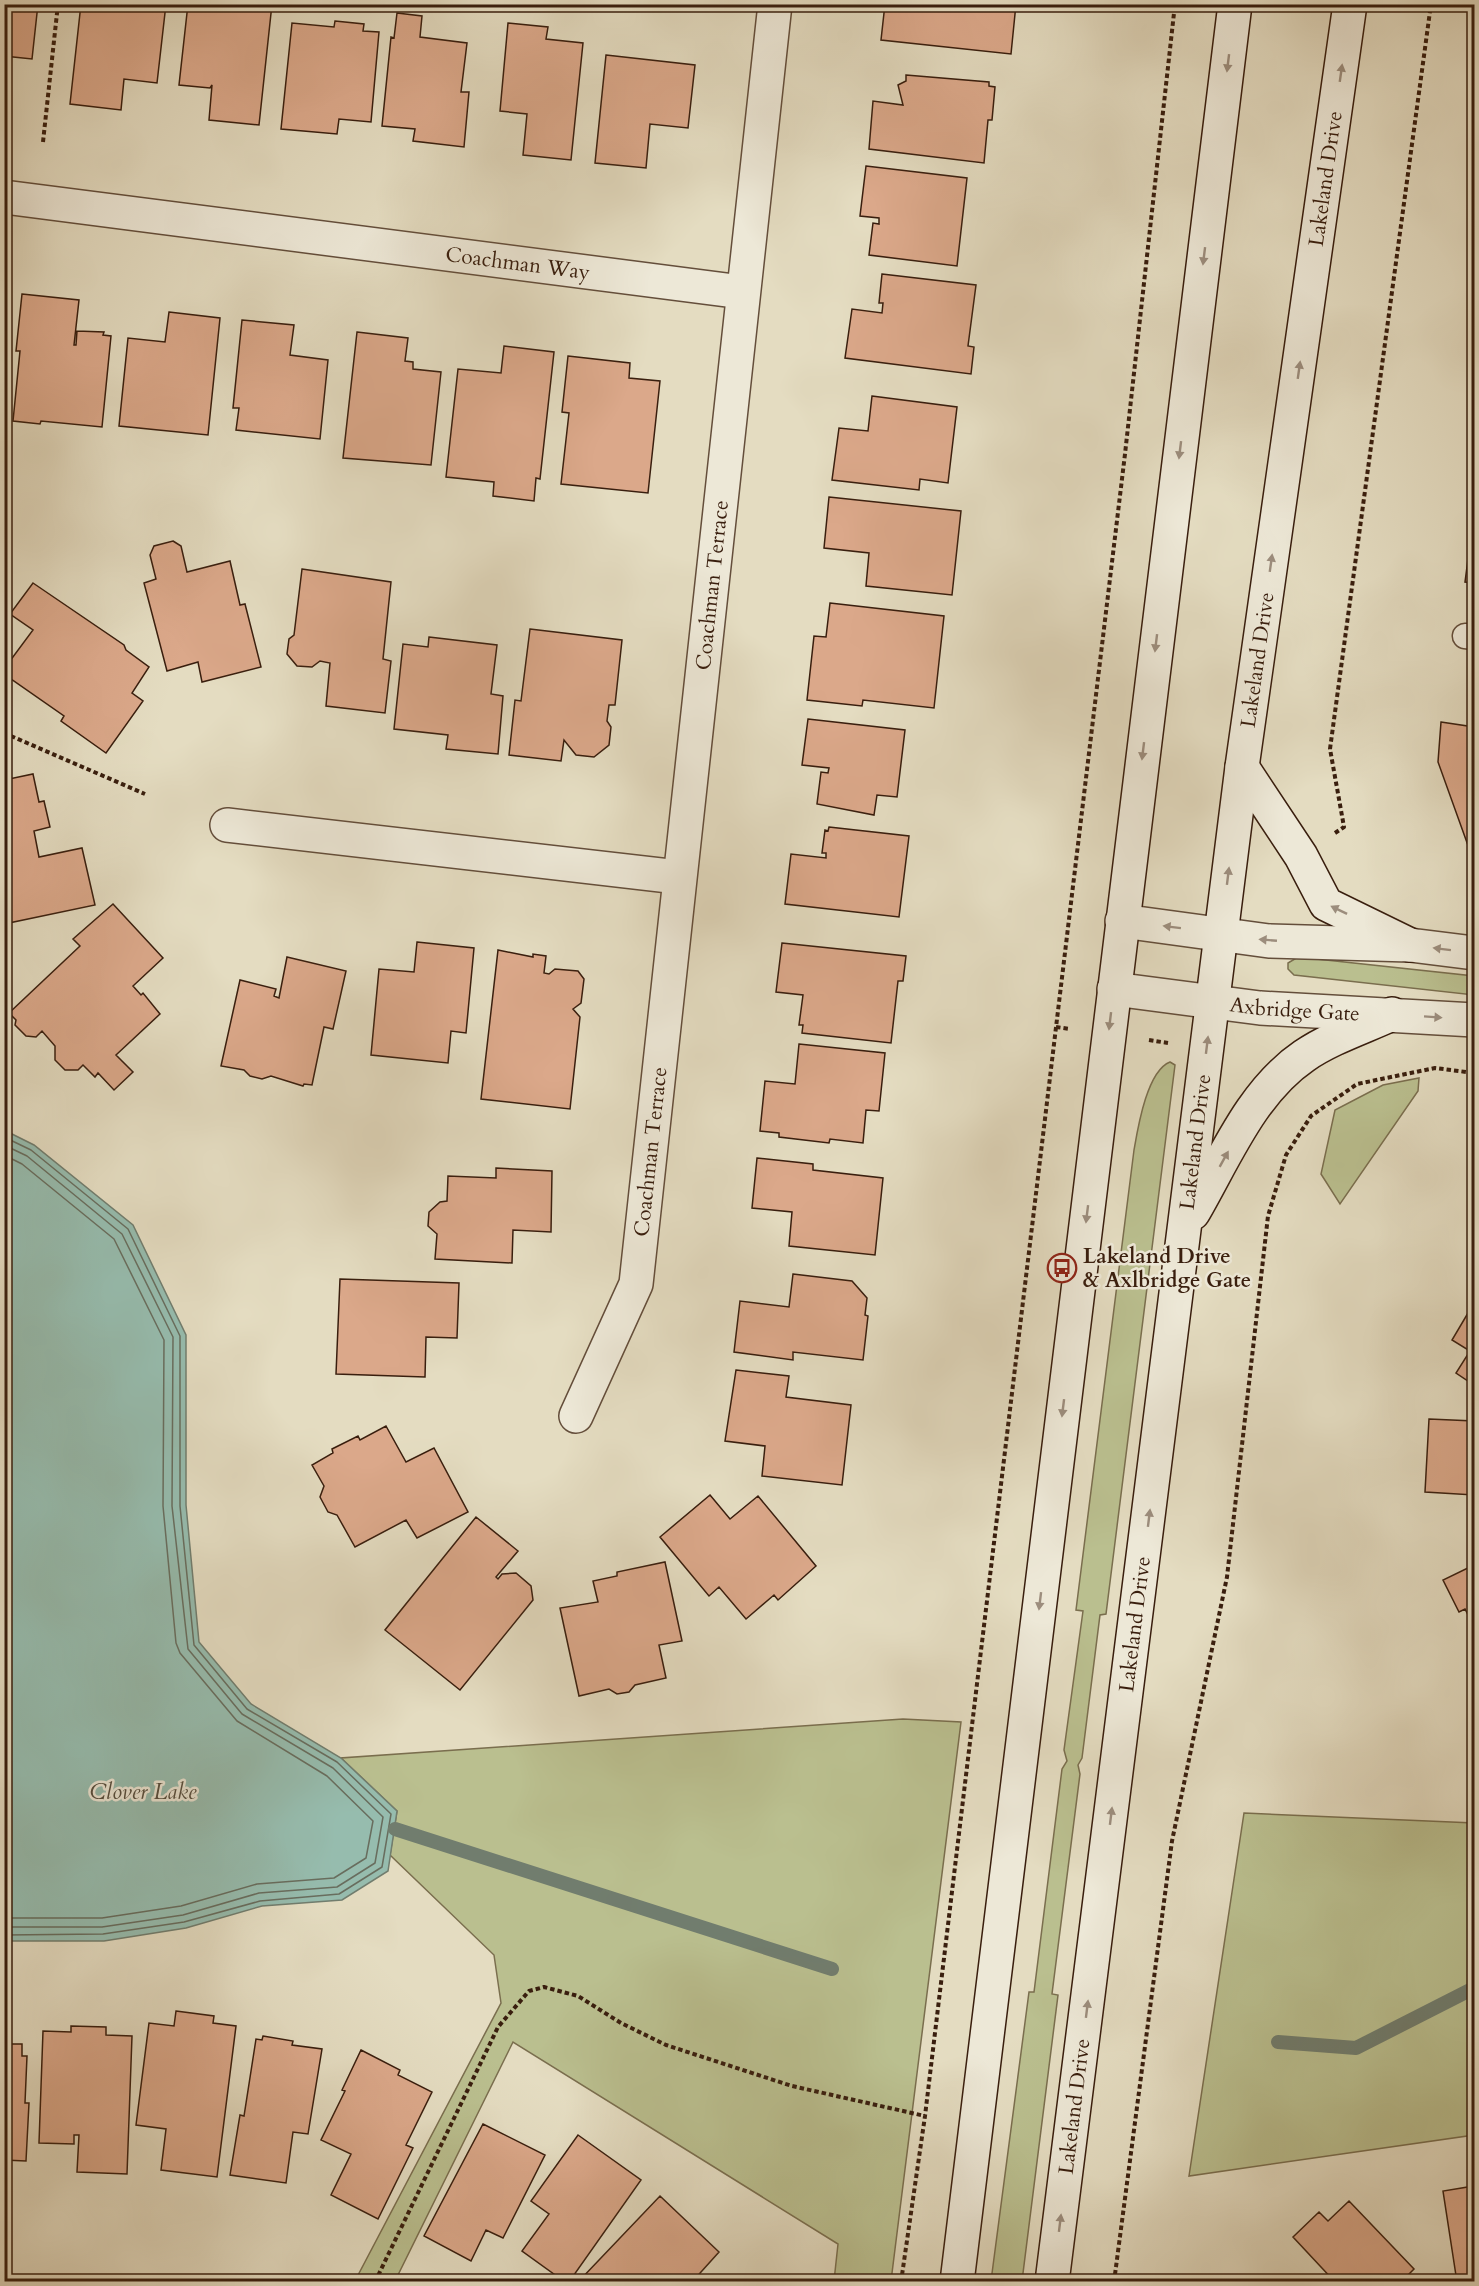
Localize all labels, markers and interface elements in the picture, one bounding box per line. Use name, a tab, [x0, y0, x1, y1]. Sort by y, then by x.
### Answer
one-way arrow	[1223, 53, 1233, 72]
one-way arrow	[1337, 64, 1346, 83]
street label: Lakeland Drive	[1302, 109, 1350, 248]
street label: Coachman Way	[444, 240, 592, 287]
one-way arrow	[1199, 247, 1209, 266]
one-way arrow	[1294, 361, 1303, 380]
one-way arrow	[1175, 440, 1185, 459]
street label: Coachman Terrace	[689, 499, 736, 671]
one-way arrow	[1266, 554, 1276, 573]
street label: Lakeland Drive	[1234, 590, 1282, 730]
one-way arrow	[1152, 634, 1161, 653]
one-way arrow	[1138, 742, 1148, 761]
one-way arrow	[1224, 866, 1233, 885]
one-way arrow	[1330, 906, 1347, 915]
one-way arrow	[1162, 923, 1181, 932]
one-way arrow	[1258, 935, 1277, 945]
one-way arrow	[1433, 944, 1452, 953]
street label: Axbridge Gate	[1228, 990, 1361, 1029]
one-way arrow	[1106, 1011, 1115, 1030]
one-way arrow	[1424, 1012, 1443, 1022]
one-way arrow	[1203, 1035, 1212, 1054]
street label: Coachman Terrace	[627, 1065, 674, 1238]
street label: Lakeland Drive	[1173, 1072, 1218, 1212]
one-way arrow	[1219, 1150, 1229, 1167]
one-way arrow	[1082, 1205, 1092, 1224]
place label: Lakeland Drive & Axlbridge Gate	[1083, 1242, 1251, 1295]
bus stop icon: Lakeland Drive & Axlbridge Gate	[1046, 1252, 1078, 1284]
one-way arrow	[1059, 1398, 1068, 1417]
one-way arrow	[1144, 1508, 1153, 1527]
street label: Lakeland Drive	[1112, 1555, 1158, 1694]
one-way arrow	[1035, 1592, 1045, 1611]
water label: Clover Lake	[89, 1777, 197, 1807]
one-way arrow	[1106, 1806, 1116, 1825]
one-way arrow	[1082, 2000, 1091, 2019]
street label: Lakeland Drive	[1052, 2037, 1097, 2176]
one-way arrow	[1055, 2214, 1064, 2233]

